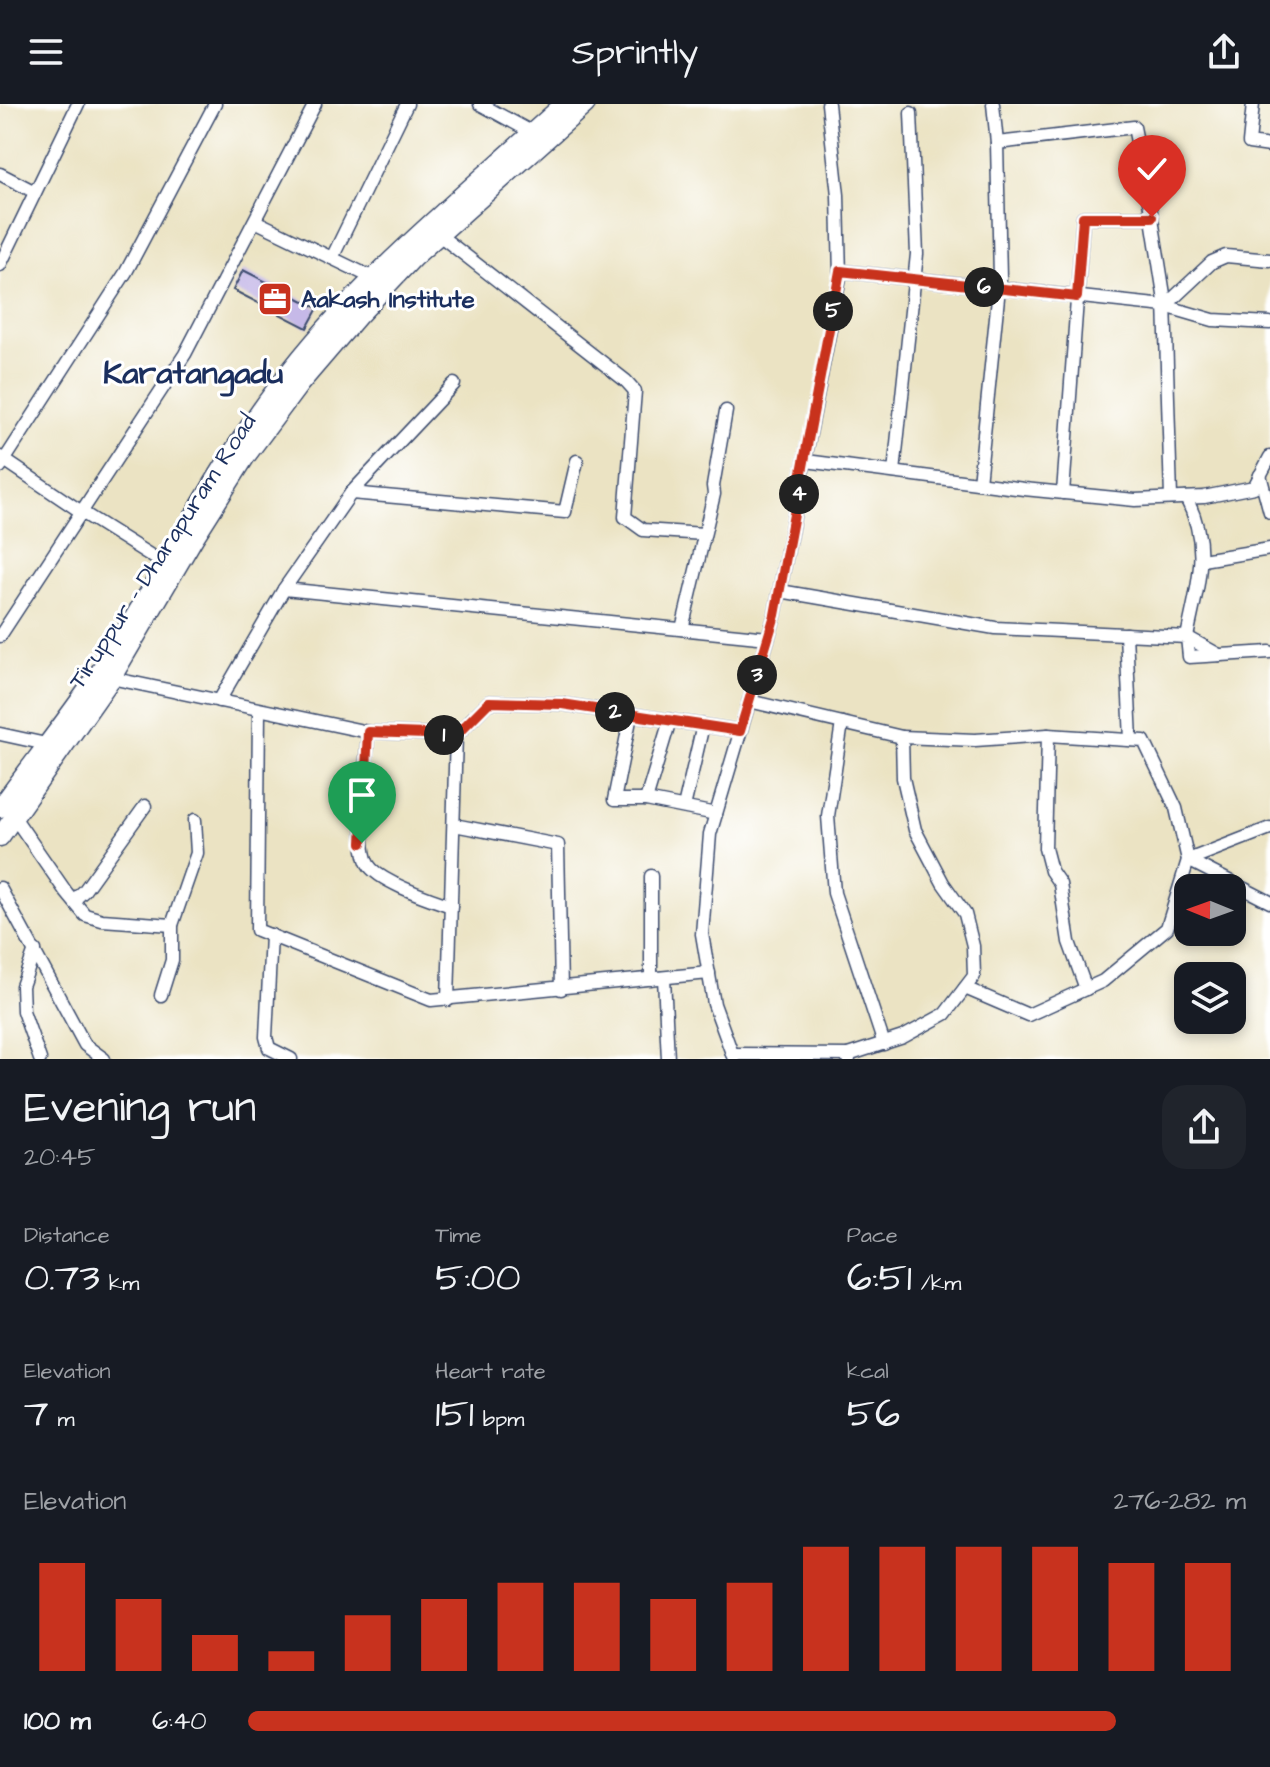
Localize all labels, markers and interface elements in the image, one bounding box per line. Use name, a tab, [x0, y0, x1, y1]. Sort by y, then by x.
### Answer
text: Sprintly	[572, 27, 698, 78]
icon: menu	[24, 30, 68, 74]
icon: share	[1202, 30, 1246, 74]
pin	[1118, 135, 1186, 217]
icon: check	[1130, 147, 1174, 191]
pin: 6	[964, 267, 1004, 307]
text: 6	[977, 271, 991, 302]
office icon: Aakash Institute	[256, 280, 294, 318]
place label: Aakash Institute	[301, 283, 475, 317]
pin: 5	[813, 291, 853, 331]
text: 5	[825, 295, 841, 326]
district label: Karatangadu	[103, 351, 283, 397]
street label: Tiruppur - Dharapuram Road	[61, 407, 265, 696]
pin: 4	[779, 474, 819, 514]
text: 4	[792, 478, 806, 509]
pin: 3	[737, 655, 777, 695]
text: 3	[751, 659, 763, 690]
pin: 2	[595, 692, 635, 732]
text: 2	[609, 696, 621, 727]
pin: 1	[424, 715, 464, 755]
text: 1	[443, 719, 445, 750]
pin	[328, 761, 396, 843]
icon: arrive	[340, 773, 384, 817]
north arrow	[1174, 874, 1246, 946]
map controls	[1174, 874, 1246, 1034]
button: layers	[1174, 962, 1246, 1034]
text: Evening run	[24, 1078, 256, 1139]
button: share	[1162, 1085, 1246, 1169]
text: 20:45	[24, 1139, 96, 1175]
text: Distance	[24, 1220, 110, 1251]
text: Time	[435, 1220, 481, 1251]
text: Pace	[847, 1220, 898, 1251]
text: 0.73	[24, 1251, 100, 1306]
text: 5:00	[435, 1251, 521, 1306]
text: 6:51	[847, 1251, 912, 1306]
text: km	[100, 1268, 139, 1299]
text: /km	[912, 1268, 961, 1299]
text: Elevation	[24, 1356, 111, 1387]
text: Heart rate	[435, 1356, 546, 1387]
text: kcal	[847, 1356, 889, 1387]
text: 7	[24, 1387, 49, 1442]
text: 151	[435, 1387, 474, 1442]
text: 56	[847, 1387, 900, 1442]
text: m	[49, 1404, 75, 1435]
text: bpm	[474, 1404, 524, 1435]
text: Elevation	[24, 1483, 126, 1519]
text: 276–282 m	[1113, 1483, 1246, 1519]
text: 100 m	[24, 1703, 91, 1739]
text: 6:40	[152, 1703, 207, 1739]

